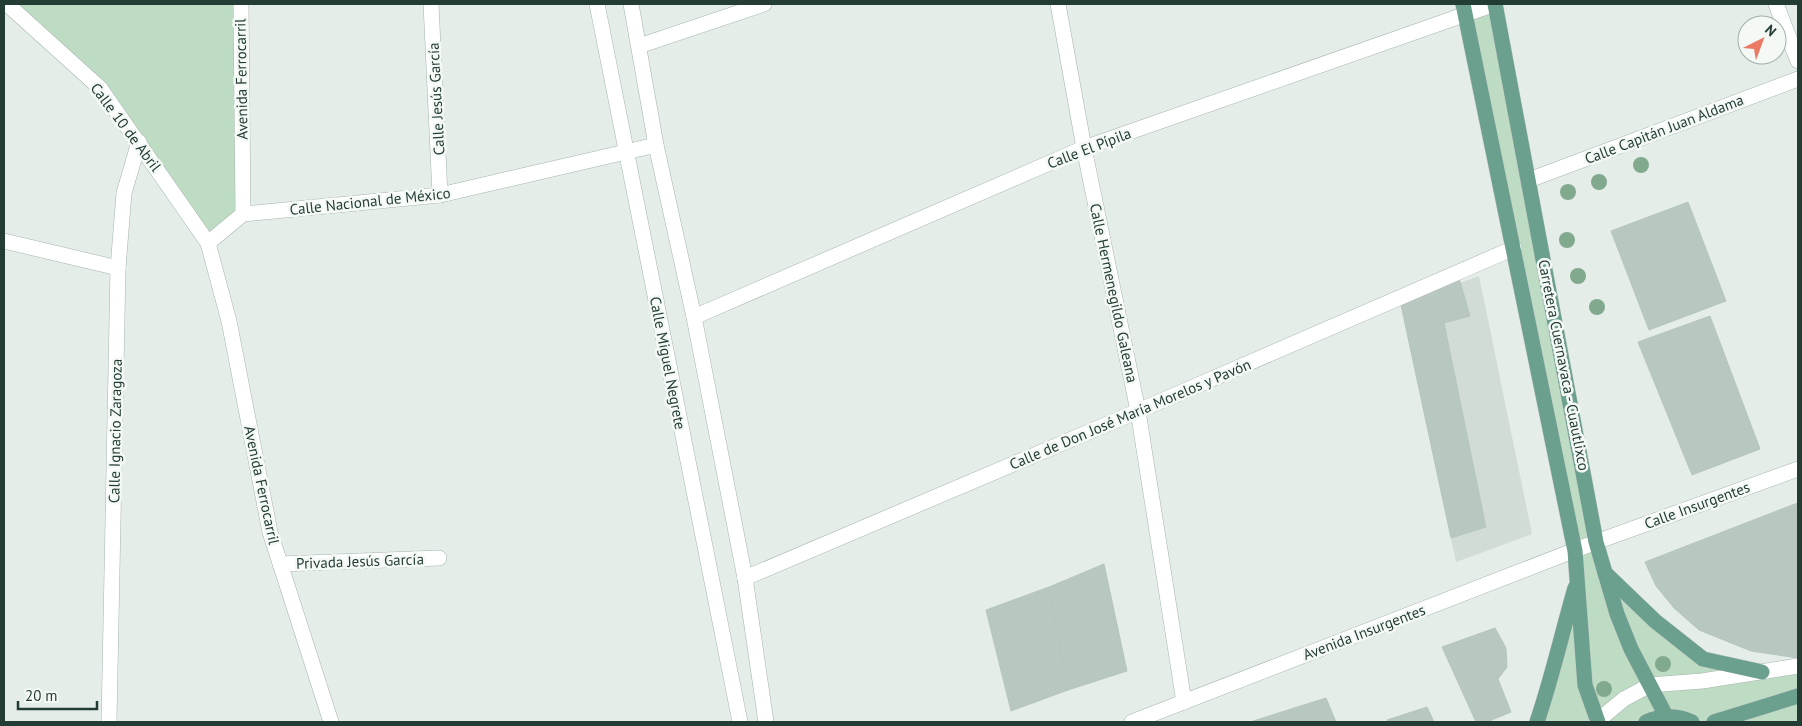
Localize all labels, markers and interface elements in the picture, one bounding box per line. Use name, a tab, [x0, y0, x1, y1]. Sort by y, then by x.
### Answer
north arrow	[1737, 15, 1787, 65]
street label: Avenida Ferrocarril	[230, 18, 252, 140]
text: N	[1761, 21, 1780, 40]
street label: Calle Jesús García	[424, 42, 448, 156]
street label: Calle 10 de Abril	[86, 79, 166, 176]
street label: Calle Capitán Juan Aldama	[1582, 90, 1746, 168]
street label: Calle El Pípila	[1044, 123, 1134, 173]
street label: Calle Nacional de México	[289, 183, 451, 219]
street label: Calle Hermenegildo Galeana	[1086, 202, 1142, 384]
street label: Carretera Cuernavaca - Cuautlixco	[1534, 258, 1594, 472]
street label: Calle Miguel Negrete	[646, 295, 690, 431]
street label: Calle de Don José María Morelos y Pavón	[1006, 354, 1254, 474]
street label: Calle Ignacio Zaragoza	[104, 359, 126, 503]
street label: Avenida Ferrocarril	[240, 424, 284, 547]
street label: Calle Insurgentes	[1642, 477, 1752, 533]
street label: Privada Jesús García	[296, 549, 424, 573]
street label: Avenida Insurgentes	[1300, 600, 1428, 664]
scale bar	[18, 678, 96, 710]
text: 20 m	[25, 686, 58, 705]

